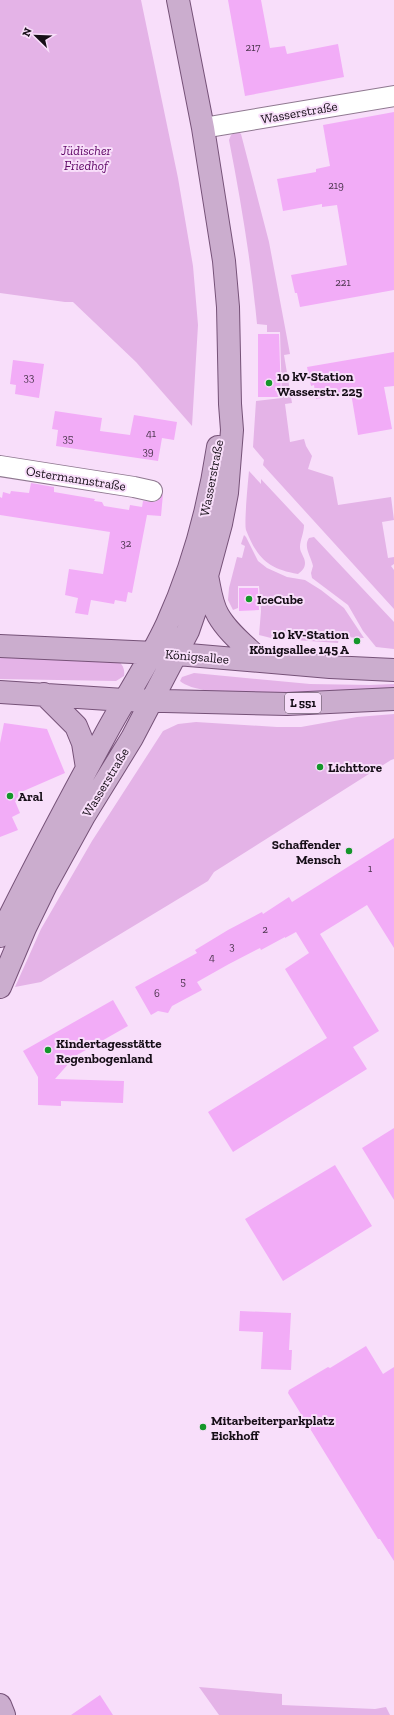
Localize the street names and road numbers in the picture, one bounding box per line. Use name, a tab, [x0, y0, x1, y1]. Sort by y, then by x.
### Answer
street label: Wasserstraße	[260, 98, 339, 127]
street label: Wasserstraße	[197, 439, 226, 518]
street label: Ostermannstraße	[25, 463, 127, 494]
street label: Königsallee	[164, 646, 230, 667]
road number: L 551	[285, 693, 321, 713]
street label: Wasserstraße	[79, 745, 132, 819]

